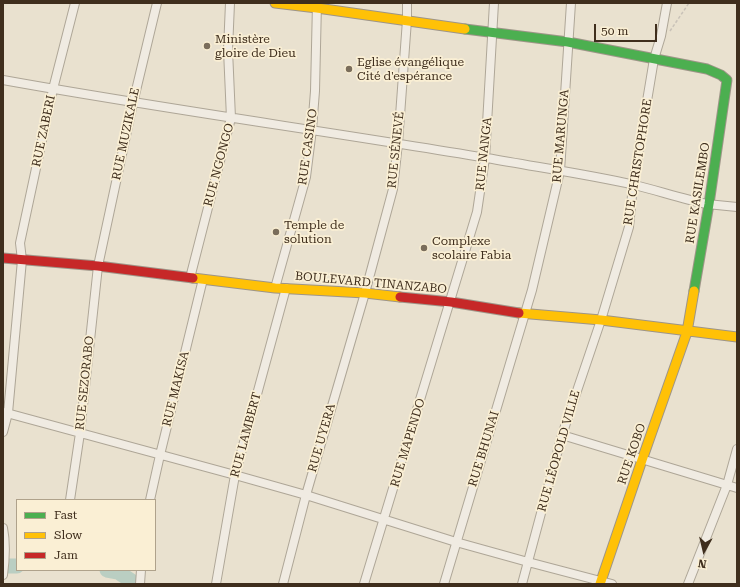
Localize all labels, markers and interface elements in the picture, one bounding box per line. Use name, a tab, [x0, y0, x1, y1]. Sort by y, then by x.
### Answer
scale bar	[596, 16, 659, 42]
text: 50 m	[601, 24, 628, 38]
place label: Ministère gloire de Dieu	[215, 32, 296, 60]
marker: Ministère gloire de Dieu	[202, 41, 212, 51]
place label: Eglise évangélique Cité d'espérance	[357, 55, 464, 83]
marker: Eglise évangélique Cité d'espérance	[344, 64, 354, 74]
street label: RUE MUZIKALE	[109, 87, 143, 181]
street label: RUE MARUNGA	[550, 89, 572, 183]
street label: RUE ZABERI	[29, 94, 59, 168]
street label: RUE CHRISTOPHORE	[621, 98, 655, 226]
street label: RUE CASINO	[296, 108, 320, 186]
street label: RUE SÉNEVÉ	[385, 111, 407, 189]
street label: RUE NANGA	[473, 117, 495, 191]
street label: RUE NGONGO	[201, 122, 237, 208]
street label: RUE KASILEMBO	[683, 141, 713, 245]
place label: Temple de solution	[284, 218, 344, 246]
marker: Temple de solution	[271, 227, 281, 237]
place label: Complexe scolaire Fabia	[432, 234, 511, 262]
marker: Complexe scolaire Fabia	[419, 243, 429, 253]
street label: BOULEVARD TINANZABO	[294, 269, 448, 297]
street label: RUE SEZORABO	[73, 335, 97, 431]
street label: RUE MAKISA	[160, 350, 192, 428]
street label: RUE LÉOPOLD VILLE	[535, 389, 583, 513]
street label: RUE LAMBERT	[228, 391, 264, 479]
street label: RUE MAPENDO	[388, 397, 428, 489]
street label: RUE UYERA	[305, 402, 339, 474]
street label: RUE BHUNAI	[466, 409, 502, 489]
street label: RUE KOBO	[615, 421, 649, 487]
legend	[16, 499, 156, 571]
text: Fast	[54, 508, 77, 522]
text: Slow	[54, 528, 82, 542]
north arrow	[684, 531, 724, 571]
text: Jam	[54, 548, 78, 562]
text: N	[697, 556, 707, 570]

